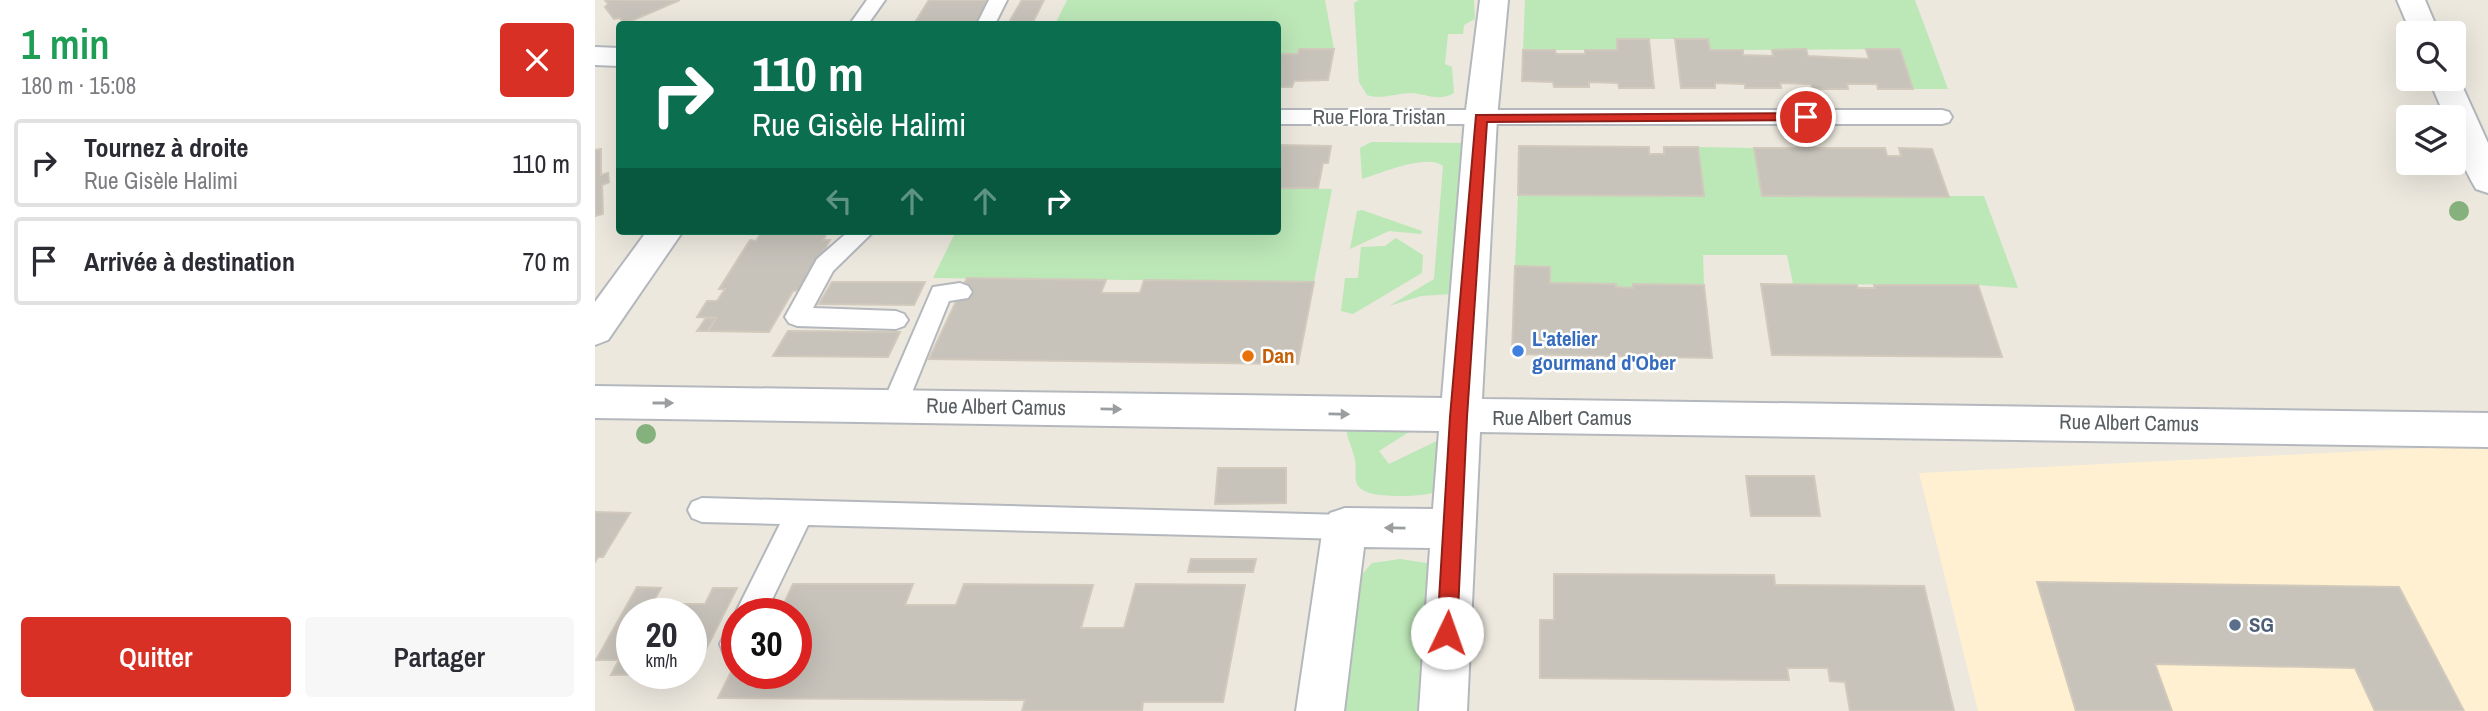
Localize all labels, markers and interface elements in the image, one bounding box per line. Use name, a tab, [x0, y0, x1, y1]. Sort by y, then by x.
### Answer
text: 1 min	[21, 16, 110, 72]
map controls	[2396, 21, 2466, 175]
button: search	[2396, 21, 2466, 91]
button: close	[500, 23, 574, 97]
text: 110 m	[752, 40, 864, 106]
icon: right	[637, 49, 728, 140]
text: 180 m · 15:08	[21, 70, 136, 101]
pin	[1776, 87, 1836, 147]
icon: arrive	[1787, 98, 1825, 136]
street label: Rue Flora Tristan	[1312, 102, 1446, 131]
text: Rue Gisèle Halimi	[752, 103, 966, 146]
button: layers	[2396, 105, 2466, 175]
text: Tournez à droite	[84, 130, 248, 165]
icon: right	[25, 144, 63, 182]
text: 110 m	[512, 146, 570, 181]
text: Rue Gisèle Halimi	[84, 165, 238, 196]
icon: left	[820, 182, 858, 220]
icon: ahead	[893, 182, 931, 220]
icon: ahead	[966, 182, 1004, 220]
icon: right	[1039, 182, 1077, 220]
icon: arrive	[25, 242, 63, 280]
text: Arrivée à destination	[84, 244, 295, 279]
text: 70 m	[523, 244, 570, 279]
place label: L'atelier gourmand d'Ober	[1532, 324, 1676, 377]
place label: Dan	[1262, 341, 1295, 370]
marker: L'atelier gourmand d'Ober	[1510, 343, 1526, 359]
marker: Dan	[1240, 348, 1256, 364]
street label: Rue Albert Camus	[926, 391, 1066, 422]
one-way arrow	[652, 397, 674, 409]
street label: Rue Albert Camus	[1492, 403, 1632, 432]
one-way arrow	[1100, 404, 1122, 415]
street label: Rue Albert Camus	[2059, 407, 2199, 438]
one-way arrow	[1328, 409, 1350, 420]
one-way arrow	[1384, 522, 1406, 534]
position arrow	[1410, 596, 1484, 670]
speed limit sign: 30	[721, 598, 812, 689]
place label: SG	[2249, 610, 2274, 639]
text: 20	[646, 611, 677, 658]
button: Quitter	[21, 617, 291, 697]
button: Partager	[305, 617, 574, 697]
marker: SG	[2227, 617, 2243, 633]
text: km/h	[646, 648, 678, 673]

